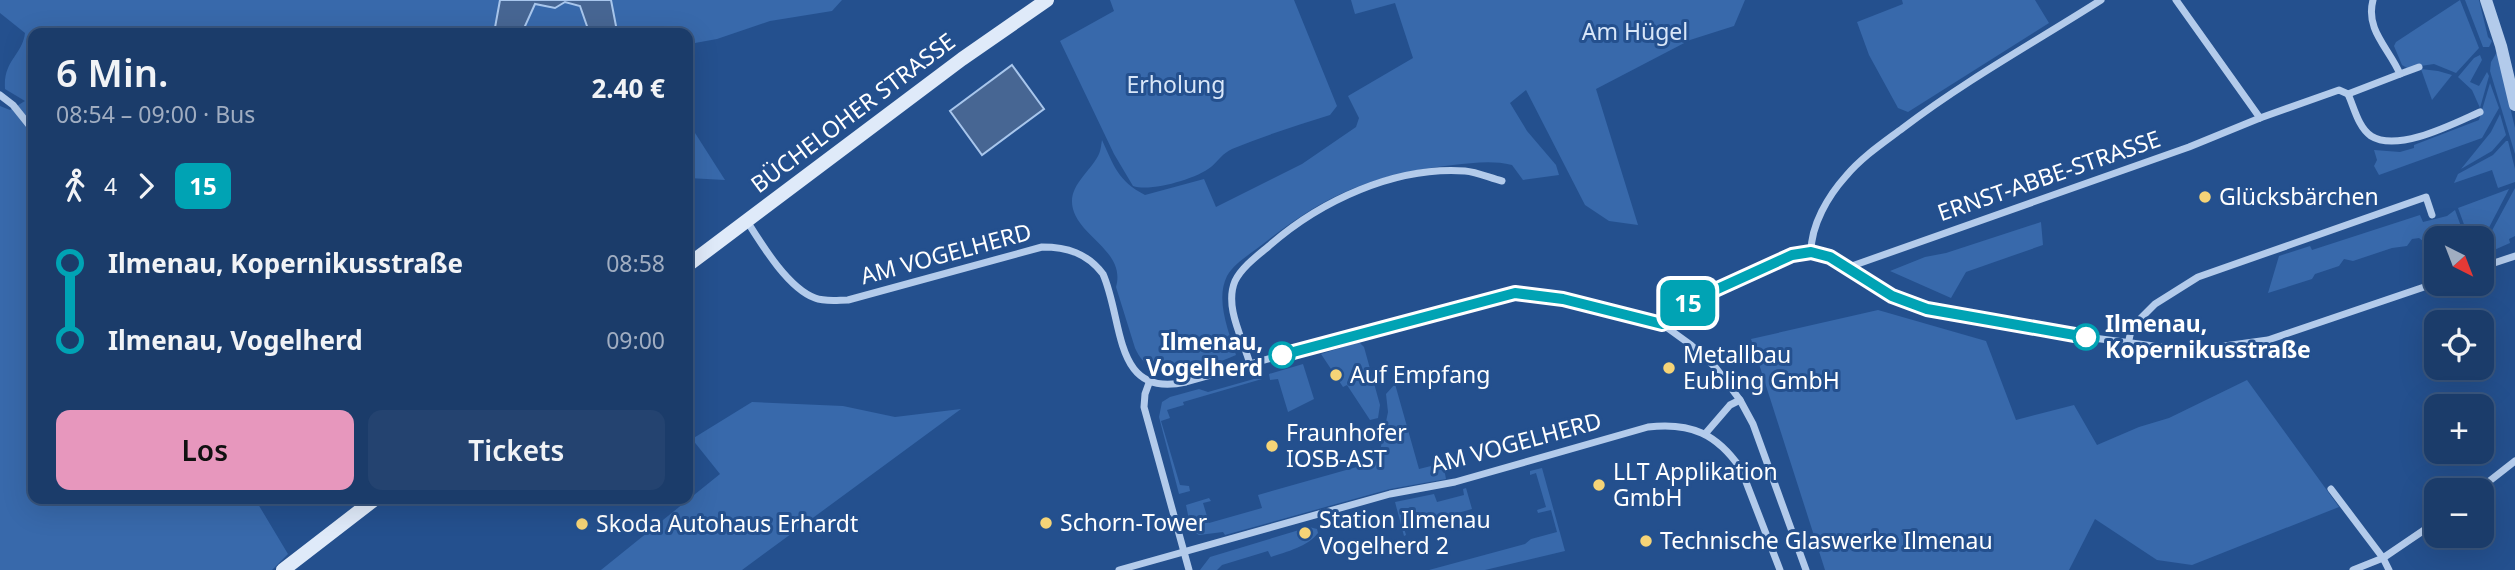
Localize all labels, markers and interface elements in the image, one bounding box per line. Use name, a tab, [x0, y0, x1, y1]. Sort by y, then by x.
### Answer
park label: Am Hügel	[1582, 15, 1688, 47]
street label: BÜCHELOHER STRASSE	[744, 25, 961, 200]
text: 6 Min.	[56, 46, 168, 98]
park label: Erholung	[1127, 68, 1225, 100]
text: 2.40 €	[591, 70, 665, 106]
text: 08:54 – 09:00 · Bus	[56, 98, 255, 130]
street label: ERNST-ABBE-STRASSE	[1933, 122, 2164, 228]
icon: walk	[56, 167, 94, 205]
icon: forward	[127, 167, 165, 205]
text: 15	[189, 169, 217, 202]
text: 4	[104, 170, 117, 202]
place label: Glücksbärchen	[2219, 180, 2379, 212]
marker: Glücksbärchen	[2197, 189, 2213, 205]
street label: AM VOGELHERD	[857, 215, 1035, 291]
north arrow	[2424, 226, 2494, 296]
map controls	[2424, 226, 2494, 548]
text: Ilmenau, Kopernikusstraße	[108, 245, 463, 281]
text: 08:58	[606, 247, 665, 279]
line badge: 15	[1656, 280, 1720, 326]
text: 15	[1674, 286, 1702, 319]
place label: Ilmenau, Kopernikusstraße	[2105, 307, 2311, 365]
button: locate	[2424, 310, 2494, 380]
text: Ilmenau, Vogelherd	[108, 322, 363, 358]
text: 09:00	[606, 324, 665, 356]
marker: Ilmenau, Kopernikusstraße	[2073, 324, 2099, 350]
place label: Ilmenau, Vogelherd	[1146, 325, 1263, 383]
place label: Metallbau Eubling GmbH	[1683, 338, 1840, 396]
marker: Ilmenau, Vogelherd	[1269, 342, 1295, 368]
place label: Auf Empfang	[1350, 358, 1490, 390]
marker: Metallbau Eubling GmbH	[1661, 360, 1677, 376]
marker: Auf Empfang	[1328, 367, 1344, 383]
button: +	[2424, 394, 2494, 464]
street label: AM VOGELHERD	[1427, 404, 1605, 480]
button: Los	[56, 410, 354, 490]
button: Tickets	[368, 410, 665, 490]
place label: Fraunhofer IOSB-AST	[1286, 416, 1407, 474]
marker: Fraunhofer IOSB-AST	[1264, 438, 1280, 454]
place label: LLT Applikation GmbH	[1613, 455, 1778, 513]
marker: LLT Applikation GmbH	[1591, 477, 1607, 493]
button: −	[2424, 478, 2494, 548]
place label: Station Ilmenau Vogelherd 2	[1319, 503, 1491, 561]
place label: Schorn-Tower	[1060, 506, 1208, 538]
place label: Skoda Autohaus Erhardt	[596, 507, 858, 539]
marker: Schorn-Tower	[1038, 515, 1054, 531]
marker: Skoda Autohaus Erhardt	[574, 516, 590, 532]
place label: Technische Glaswerke Ilmenau	[1660, 524, 1993, 556]
marker: Station Ilmenau Vogelherd 2	[1297, 525, 1313, 541]
marker: Technische Glaswerke Ilmenau	[1638, 533, 1654, 549]

